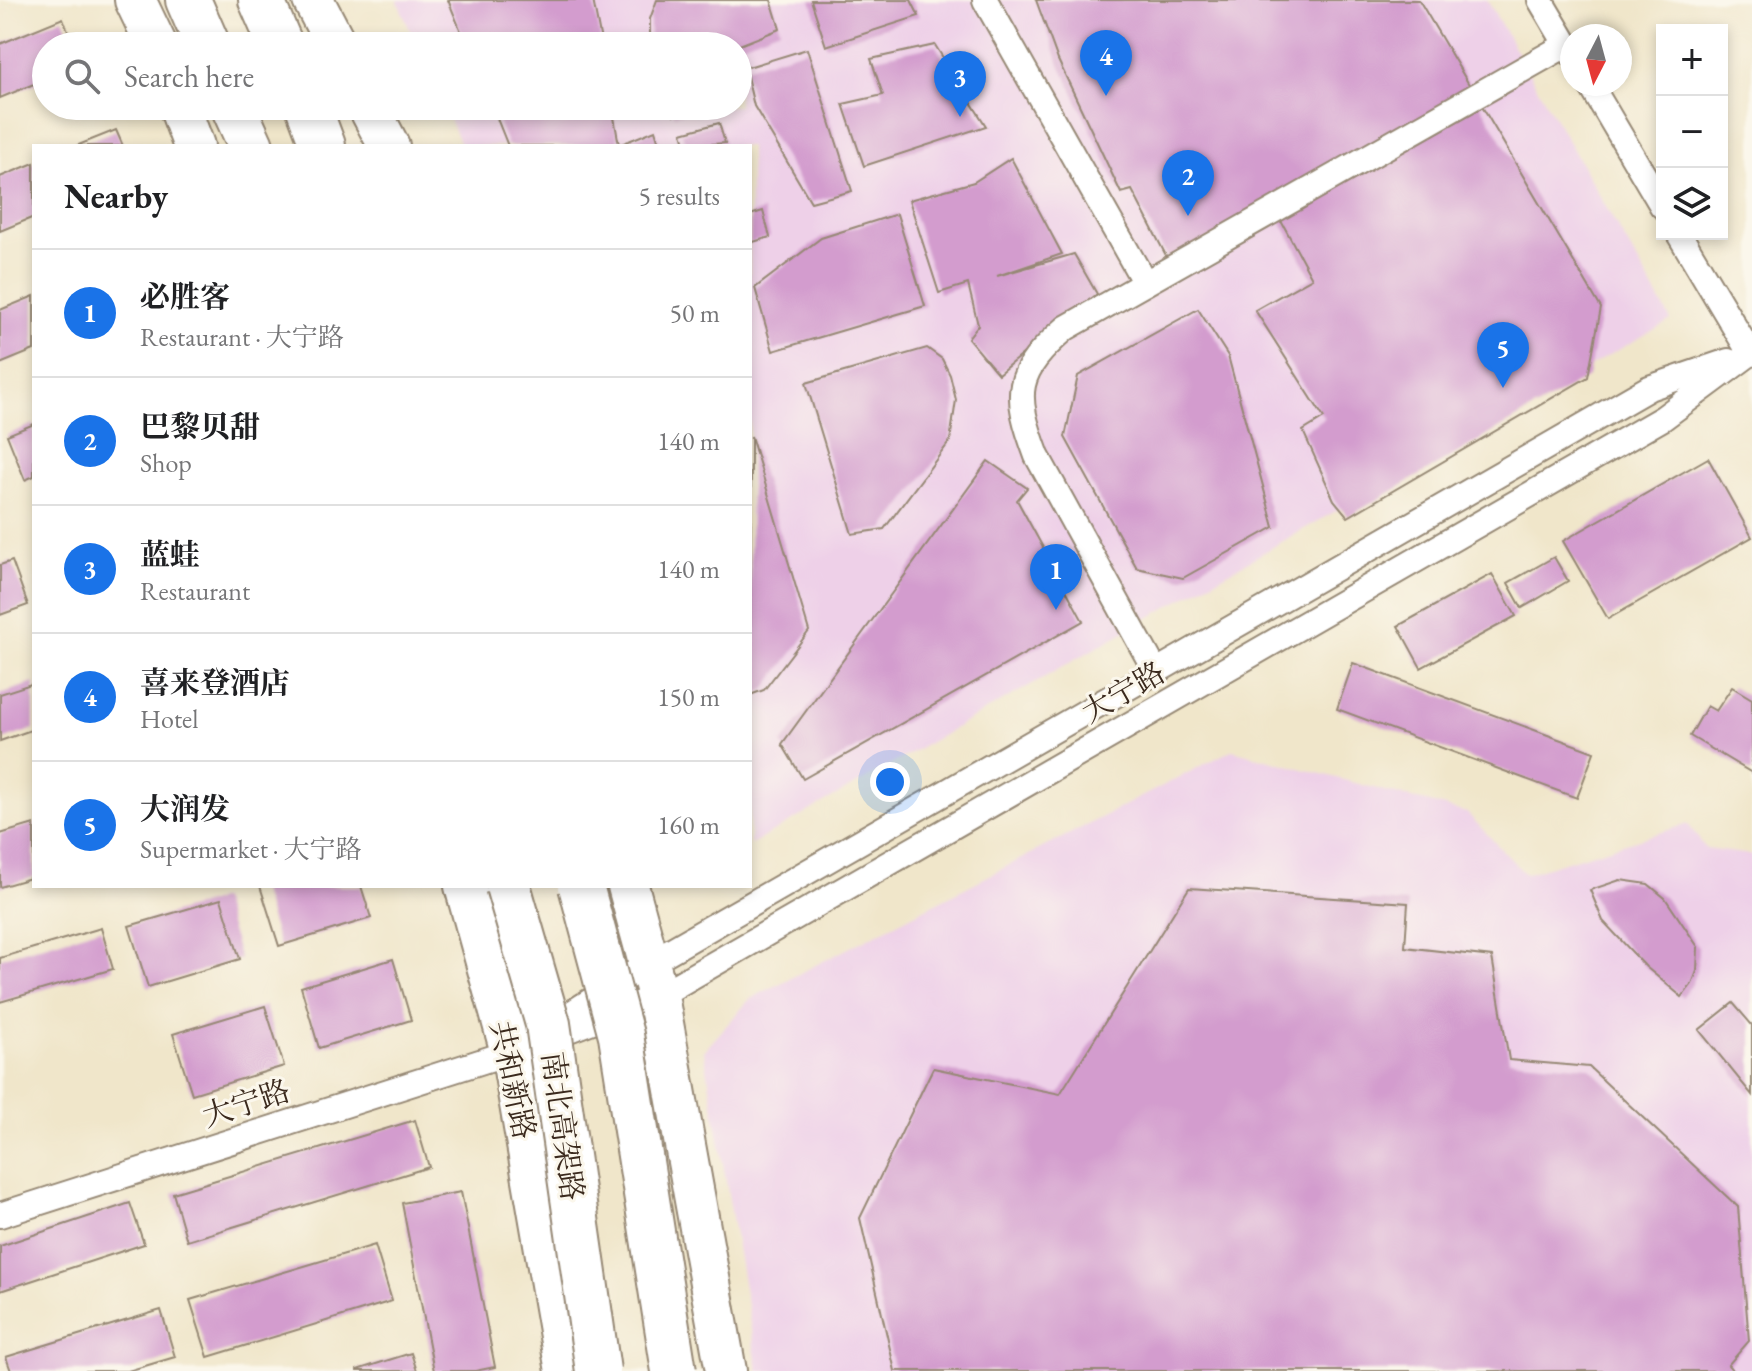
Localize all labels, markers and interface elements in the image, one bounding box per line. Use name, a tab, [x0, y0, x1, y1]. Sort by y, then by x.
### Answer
north arrow	[1560, 24, 1632, 96]
map controls	[1656, 24, 1728, 240]
button: +	[1656, 24, 1728, 96]
pin: 4	[1080, 30, 1132, 96]
search box	[32, 32, 752, 120]
pin: 3	[934, 51, 986, 117]
icon: search	[60, 54, 104, 98]
text: Search here	[124, 57, 254, 96]
button: −	[1656, 96, 1728, 168]
pin: 2	[1162, 150, 1214, 216]
button: layers	[1656, 168, 1728, 240]
text: Nearby	[64, 174, 168, 218]
text: 5 results	[639, 179, 720, 213]
text: 必胜客	[140, 277, 230, 316]
text: 1	[83, 296, 97, 330]
text: 50 m	[670, 296, 720, 330]
text: Restaurant · 大宁路	[140, 320, 344, 354]
pin: 5	[1477, 322, 1529, 388]
text: 巴黎贝甜	[140, 407, 260, 446]
text: 2	[83, 424, 97, 458]
text: 140 m	[657, 424, 720, 458]
text: Shop	[140, 446, 192, 480]
text: 蓝蛙	[140, 535, 200, 574]
pin: 1	[1030, 544, 1082, 610]
text: 3	[83, 552, 97, 586]
text: 140 m	[657, 552, 720, 586]
text: Restaurant	[140, 574, 250, 608]
street label: 大宁路	[1074, 653, 1172, 731]
text: 喜来登酒店	[140, 663, 290, 702]
text: 4	[83, 680, 97, 714]
text: 150 m	[657, 680, 720, 714]
text: Hotel	[140, 702, 198, 736]
your location	[870, 762, 910, 802]
text: 大润发	[140, 789, 230, 828]
text: 5	[83, 808, 97, 842]
text: 160 m	[657, 808, 720, 842]
text: Supermarket · 大宁路	[140, 832, 362, 866]
street label: 共和新路	[481, 1017, 545, 1143]
street label: 南北高架路	[533, 1049, 593, 1203]
street label: 大宁路	[197, 1071, 295, 1135]

